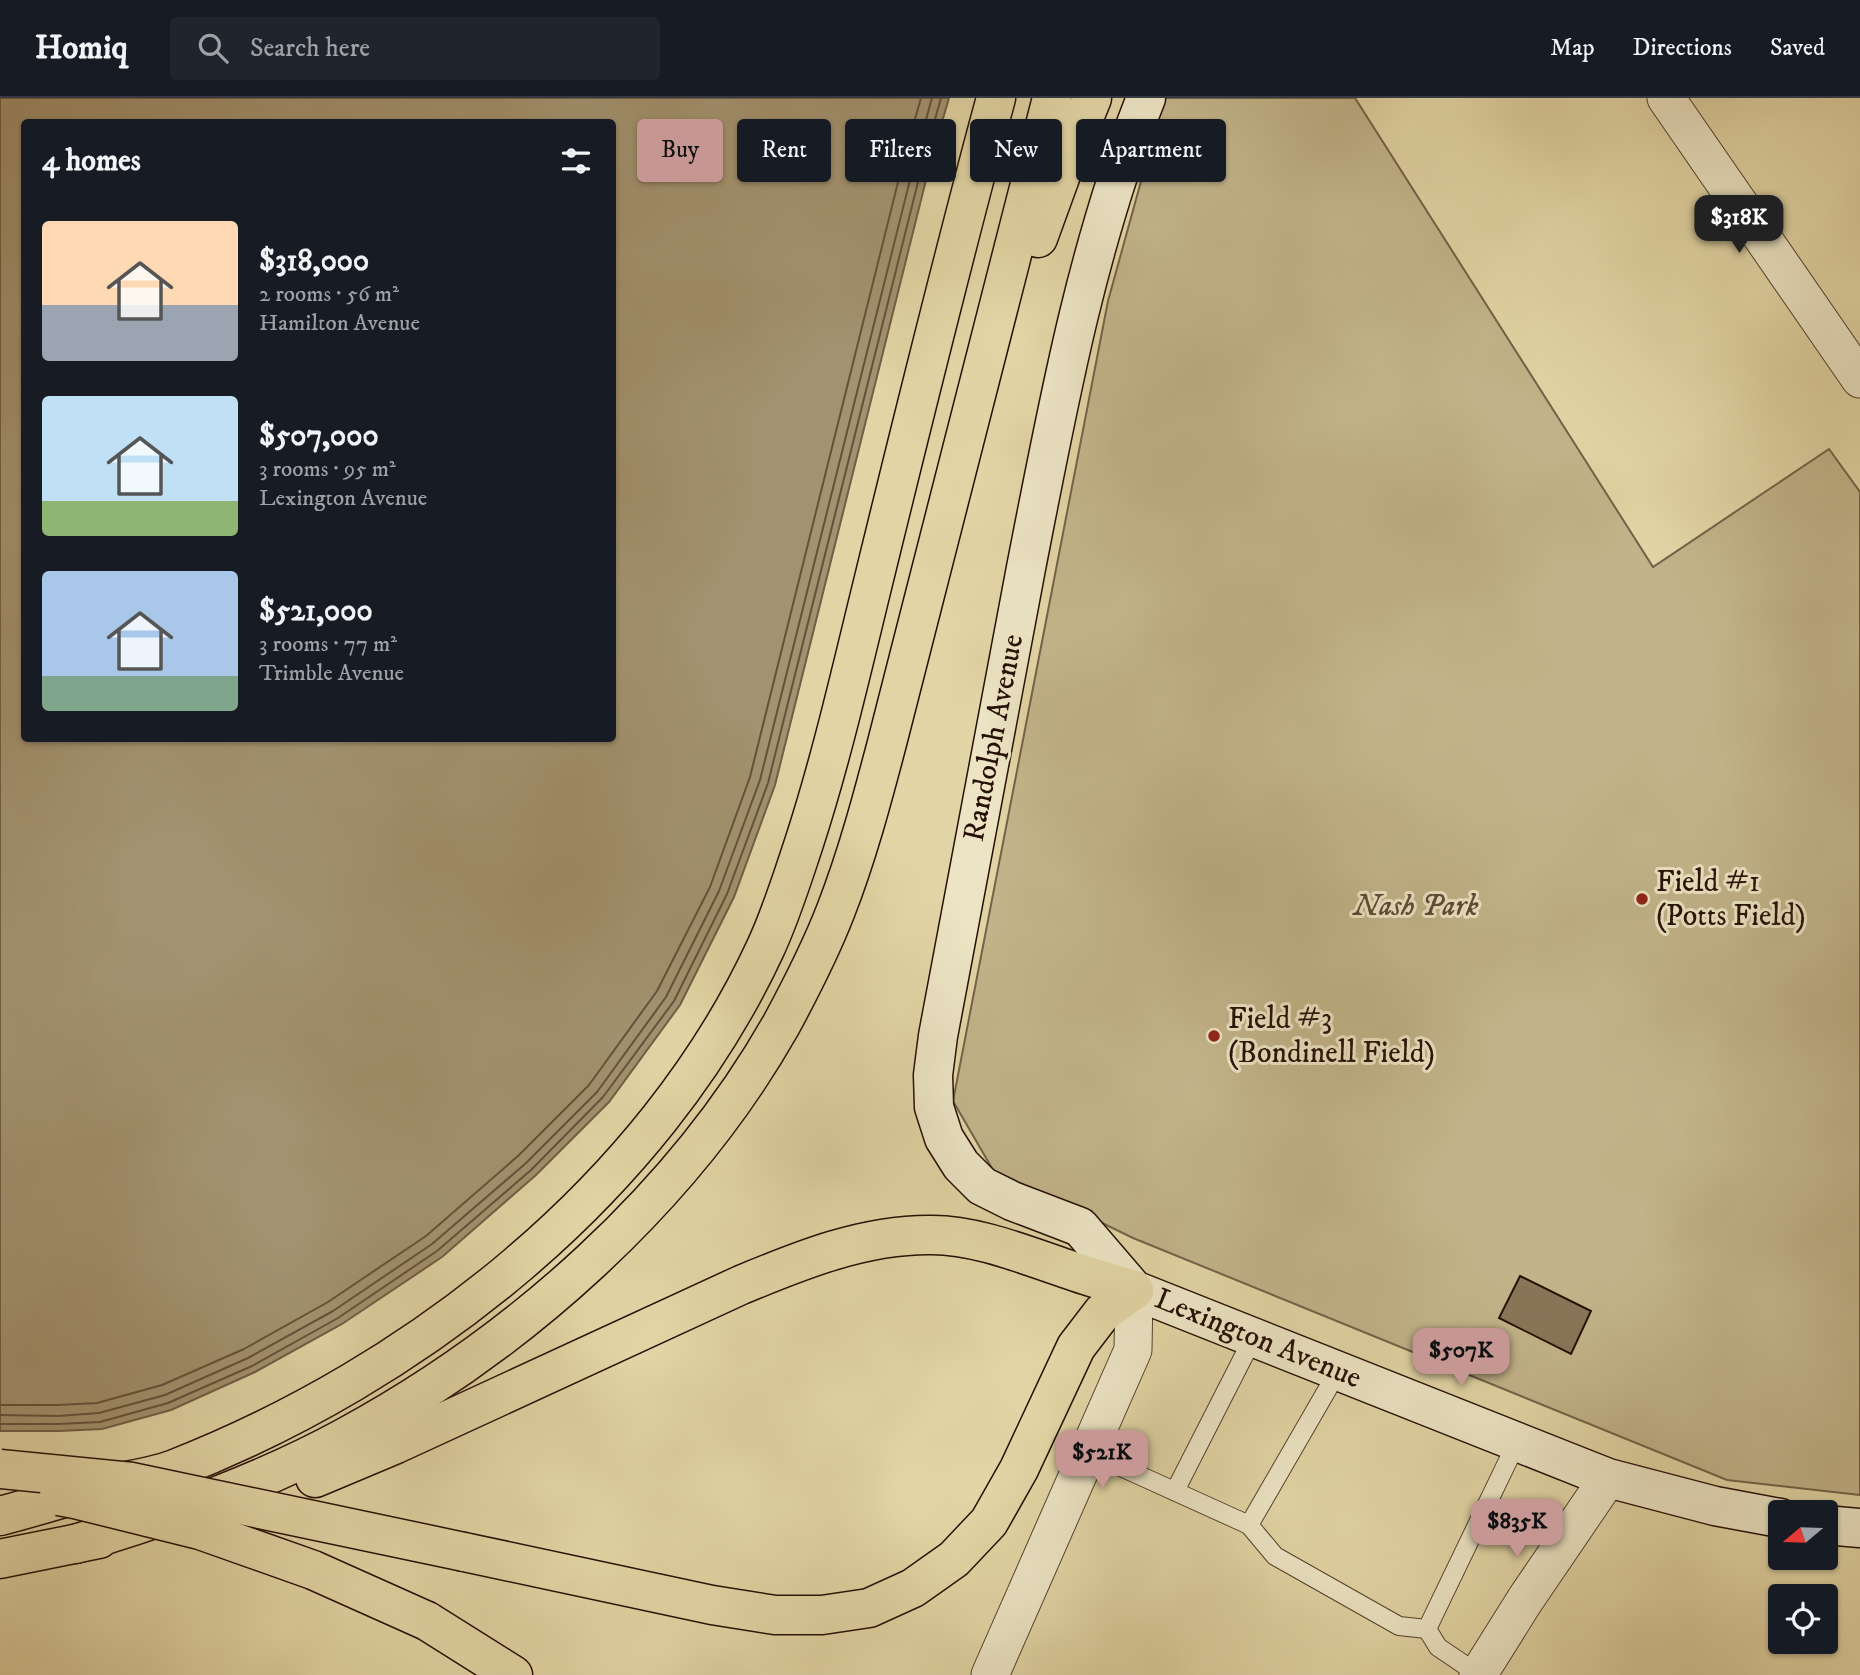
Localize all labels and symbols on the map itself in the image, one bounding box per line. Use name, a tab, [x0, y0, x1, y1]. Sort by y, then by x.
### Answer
pin: $318K	[1690, 195, 1788, 255]
street label: Randolph Avenue	[956, 631, 1032, 845]
place label: Field #1 (Potts Field)	[1656, 864, 1806, 935]
park label: Nash Park	[1351, 888, 1479, 925]
marker: Field #1 (Potts Field)	[1634, 891, 1650, 907]
place label: Field #3 (Bondinell Field)	[1228, 1001, 1435, 1072]
marker: Field #3 (Bondinell Field)	[1206, 1028, 1222, 1044]
street label: Lexington Avenue	[1149, 1281, 1367, 1397]
pin: $507K	[1412, 1328, 1510, 1388]
pin: $521K	[1053, 1430, 1151, 1490]
pin: $835K	[1468, 1500, 1566, 1559]
north arrow	[1768, 1500, 1838, 1570]

